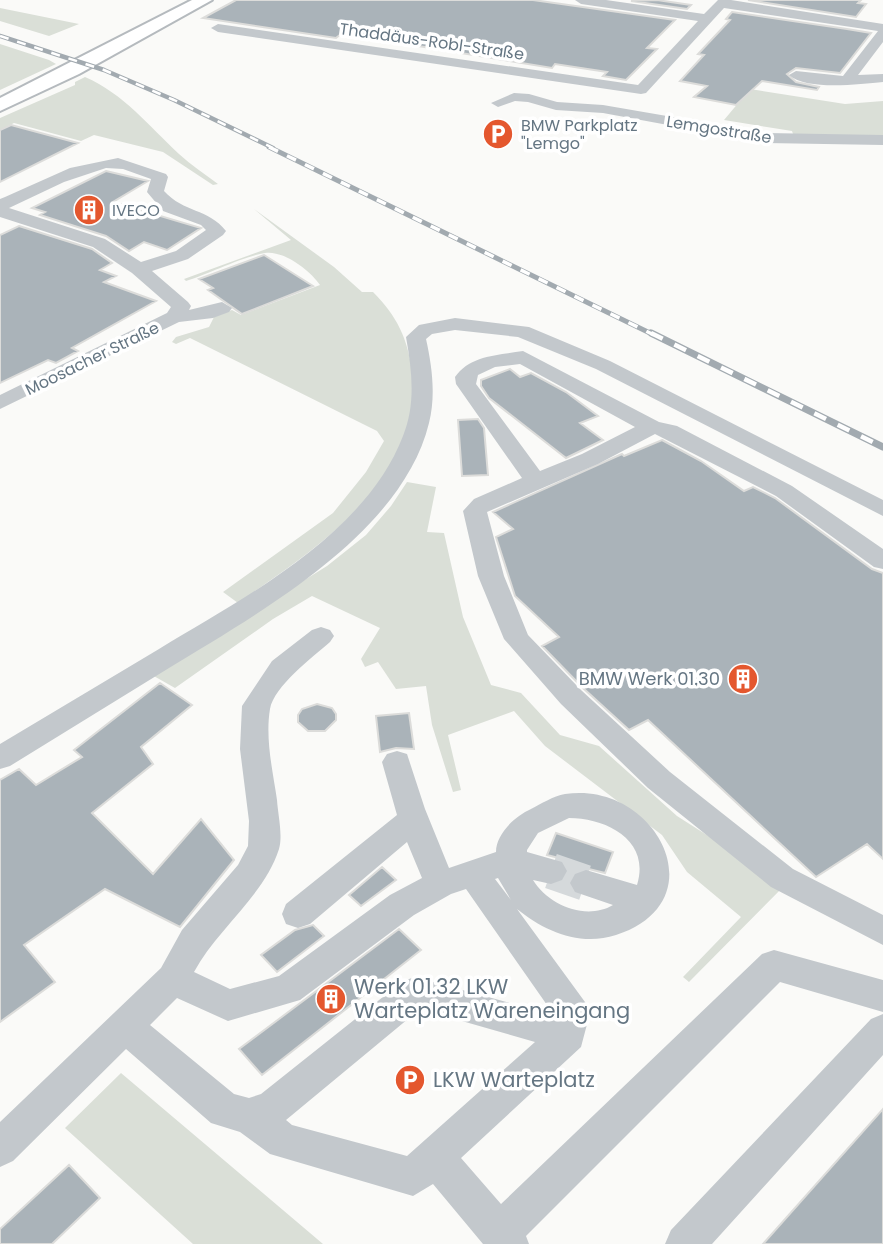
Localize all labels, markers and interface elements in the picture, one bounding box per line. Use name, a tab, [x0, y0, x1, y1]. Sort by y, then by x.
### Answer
street label: Thaddäus-Robl-Straße	[338, 17, 526, 66]
street label: Lemgostraße	[665, 110, 773, 149]
place label: BMW Parkplatz "Lemgo"	[521, 114, 637, 155]
parking icon: BMW Parkplatz "Lemgo"	[481, 117, 515, 151]
building icon: IVECO	[72, 193, 106, 227]
place label: IVECO	[112, 199, 160, 222]
street label: Moosacher Straße	[21, 316, 163, 401]
building icon: BMW Werk 01.30	[726, 662, 760, 696]
place label: BMW Werk 01.30	[579, 666, 720, 691]
place label: Werk 01.32 LKW Warteplatz Wareneingang	[354, 972, 630, 1025]
building icon: Werk 01.32 LKW Warteplatz Wareneingang	[314, 982, 348, 1016]
parking icon: LKW Warteplatz	[393, 1063, 427, 1097]
place label: LKW Warteplatz	[433, 1065, 595, 1094]

